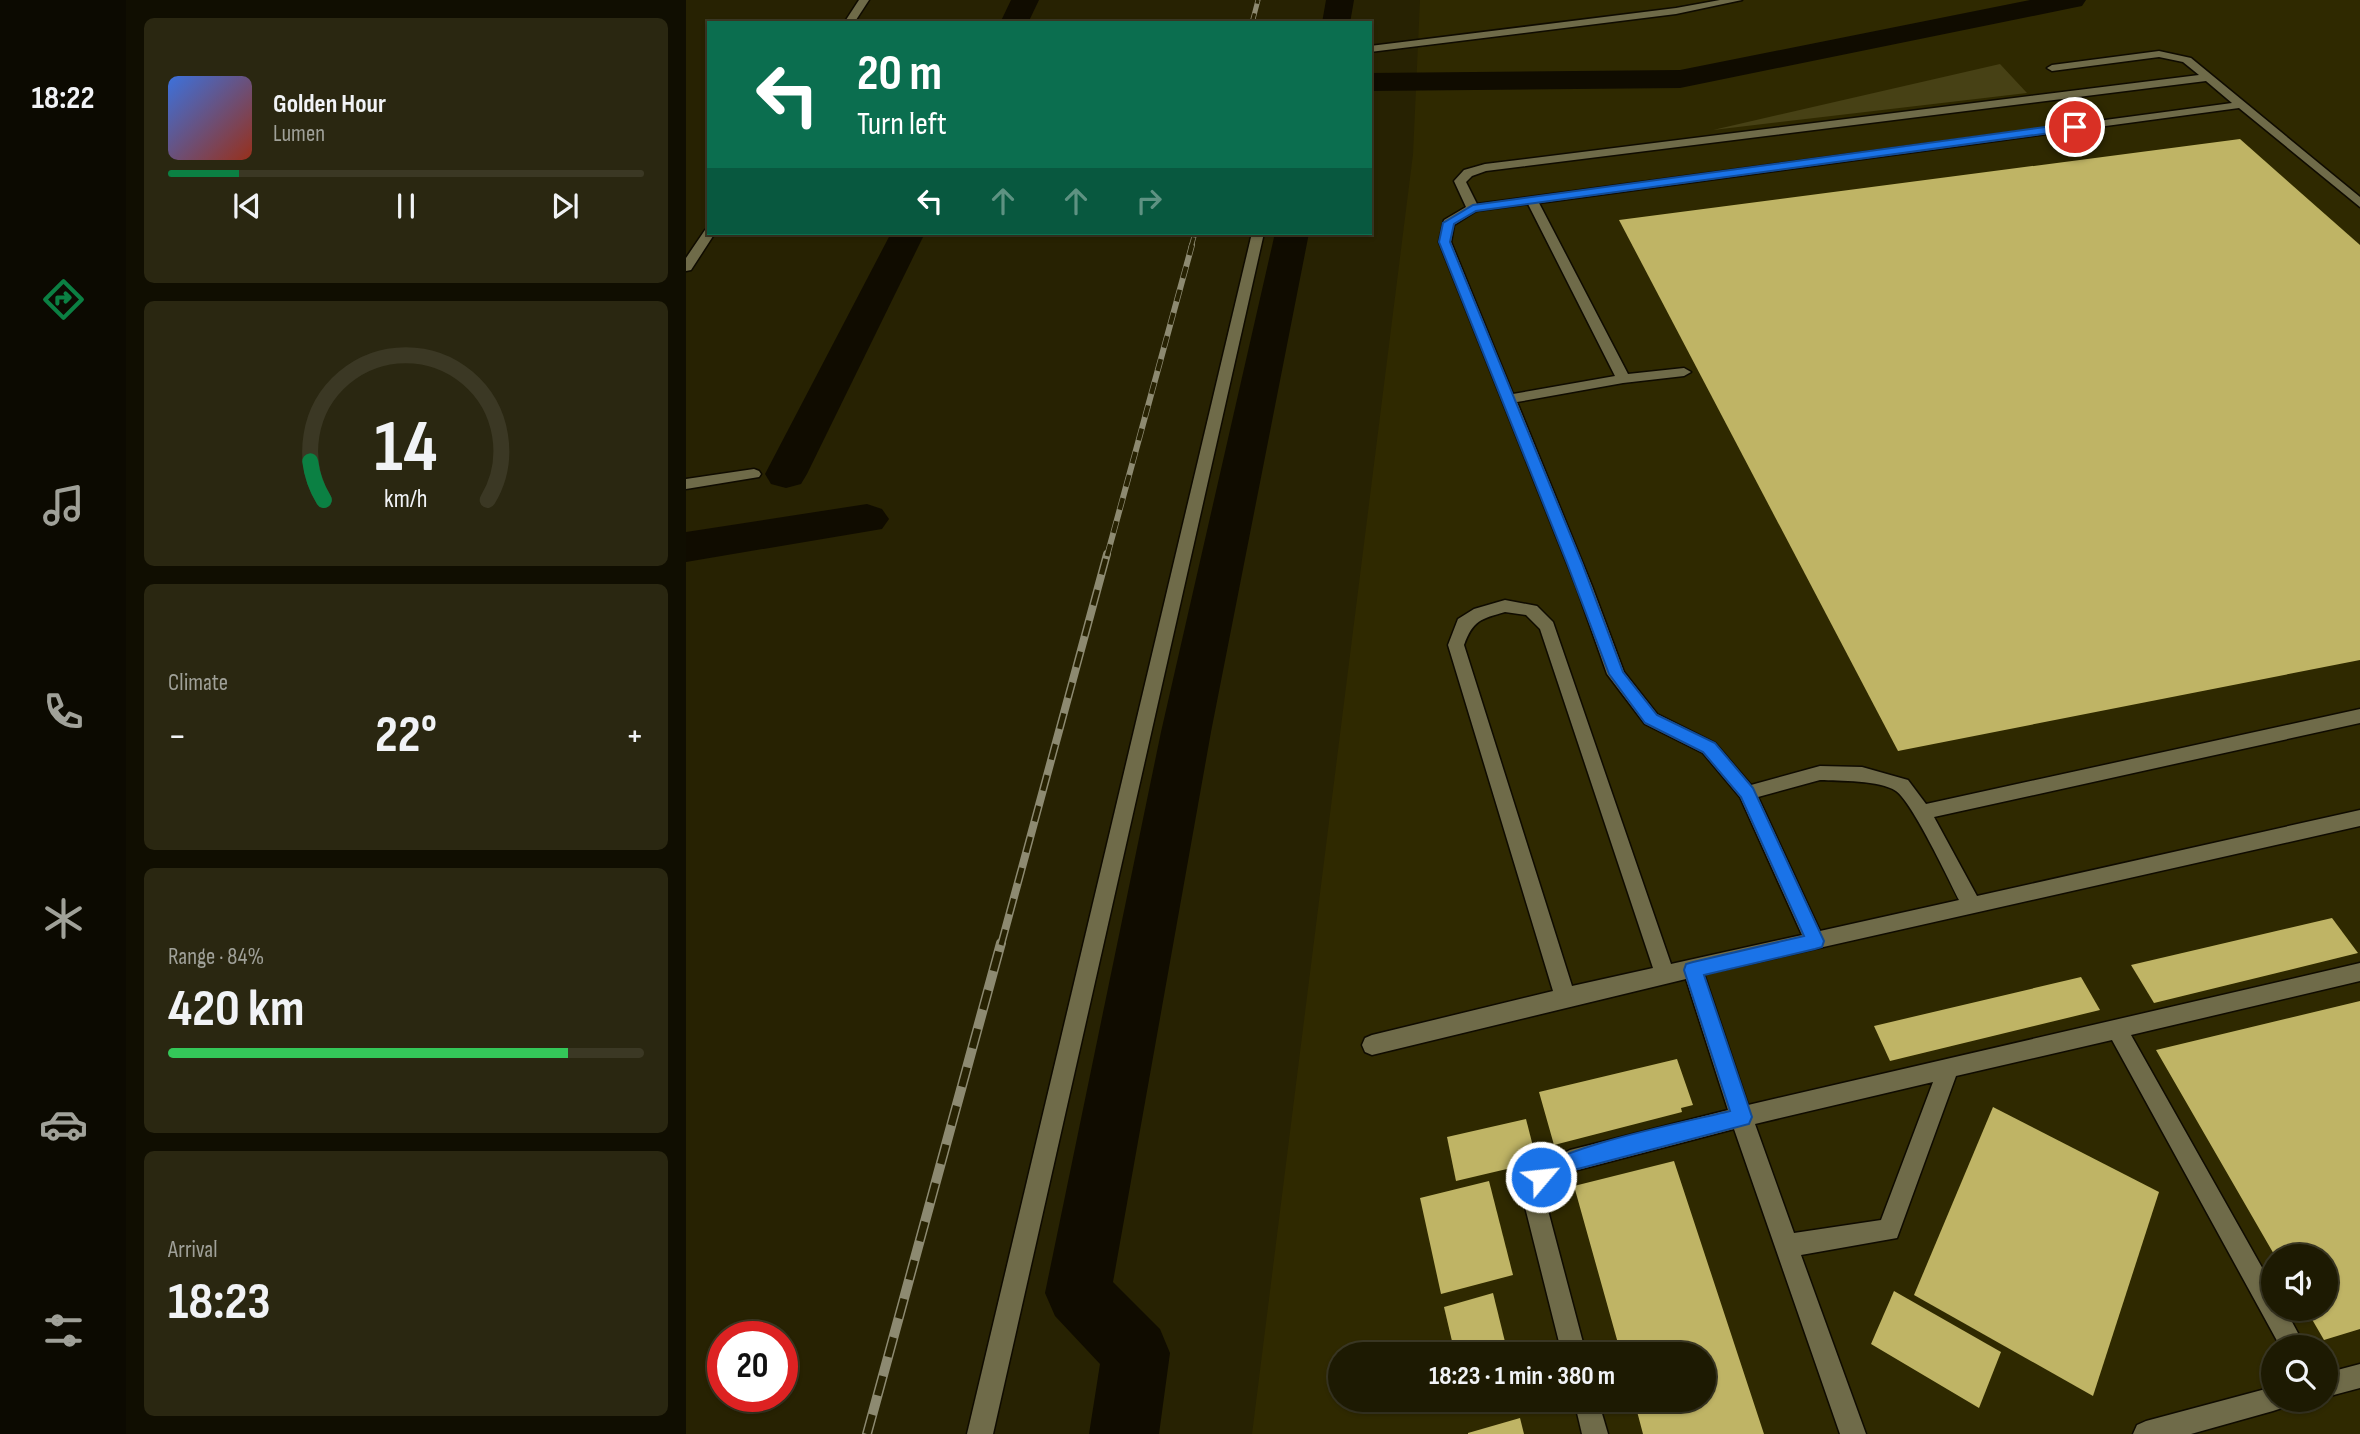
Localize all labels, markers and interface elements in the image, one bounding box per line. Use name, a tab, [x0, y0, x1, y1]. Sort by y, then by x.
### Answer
text: 20 m	[857, 45, 942, 104]
icon: left	[742, 49, 833, 140]
text: 18:22	[32, 79, 94, 118]
text: Golden Hour	[273, 89, 386, 120]
pin	[2045, 97, 2105, 157]
text: Turn left	[857, 105, 947, 144]
icon: arrive	[2056, 108, 2094, 146]
text: Lumen	[273, 120, 325, 148]
icon: left	[911, 182, 949, 220]
icon: ahead	[984, 182, 1022, 220]
icon: ahead	[1057, 182, 1095, 220]
icon: right	[1130, 182, 1168, 220]
icon: previous	[228, 187, 266, 225]
icon: pause	[387, 187, 425, 225]
icon: next	[546, 187, 584, 225]
icon: directions	[39, 275, 88, 324]
text: 14	[375, 404, 438, 492]
icon: music	[39, 481, 88, 530]
text: km/h	[384, 484, 428, 515]
text: Climate	[168, 669, 228, 697]
icon: phone	[39, 687, 88, 736]
text: 22°	[375, 704, 437, 767]
text: −	[168, 714, 187, 759]
text: +	[625, 714, 644, 759]
icon: climate	[39, 894, 88, 943]
text: Range · 84%	[168, 943, 264, 971]
text: 420 km	[168, 978, 304, 1041]
icon: car	[39, 1100, 88, 1149]
position arrow	[1504, 1140, 1578, 1214]
text: Arrival	[168, 1236, 217, 1264]
map controls	[2261, 1244, 2338, 1412]
button: sound	[2261, 1244, 2338, 1321]
text: 18:23	[168, 1271, 271, 1334]
icon: filters	[39, 1306, 88, 1355]
speed limit sign: 20	[707, 1321, 798, 1412]
button: search	[2261, 1335, 2338, 1412]
text: 18:23 · 1 min · 380 m	[1429, 1361, 1615, 1392]

